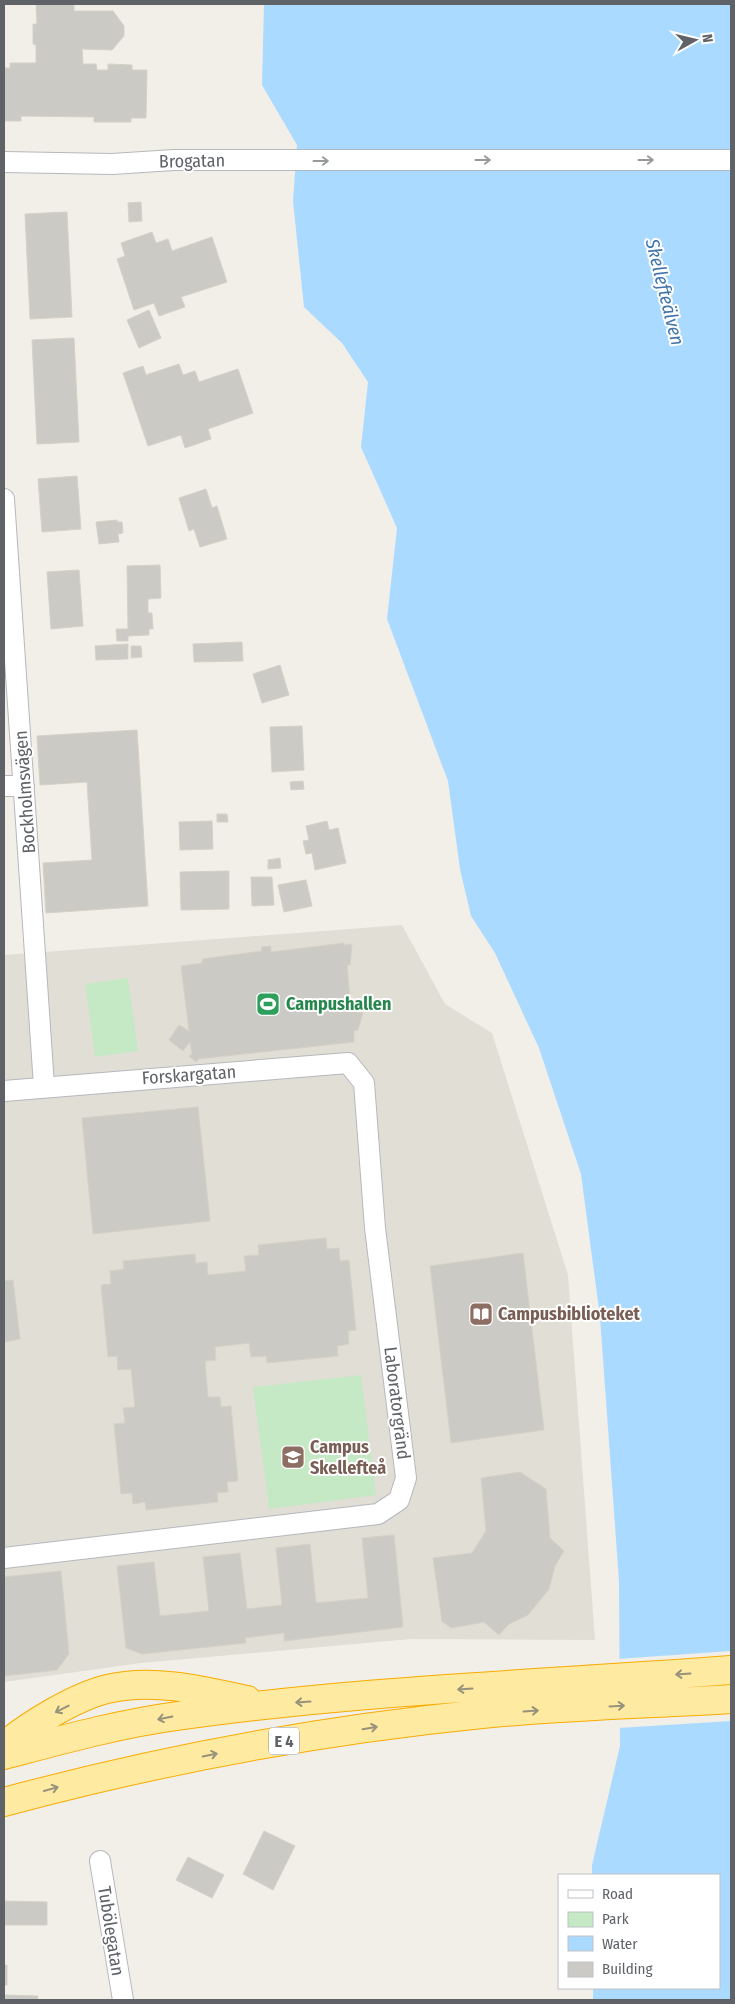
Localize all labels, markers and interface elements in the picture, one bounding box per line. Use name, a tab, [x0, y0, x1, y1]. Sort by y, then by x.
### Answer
north arrow	[670, 15, 720, 65]
text: N	[698, 33, 716, 44]
street label: Brogatan	[159, 149, 225, 173]
one-way arrow	[475, 155, 491, 165]
one-way arrow	[638, 155, 654, 165]
one-way arrow	[312, 156, 329, 166]
water label: Skellefteälven	[640, 235, 689, 348]
street label: Bockholmsvägen	[10, 730, 40, 854]
sports icon: Campushallen	[255, 991, 281, 1017]
place label: Campushallen	[286, 993, 391, 1015]
street label: Forskargatan	[141, 1061, 237, 1089]
library icon: Campusbiblioteket	[468, 1301, 494, 1327]
place label: Campusbiblioteket	[498, 1303, 641, 1325]
street label: Laboratorgränd	[379, 1345, 415, 1461]
place label: Campus Skellefteå	[310, 1436, 386, 1479]
school or university icon: Campus Skellefteå	[280, 1444, 306, 1470]
one-way arrow	[675, 1670, 691, 1679]
one-way arrow	[457, 1685, 473, 1694]
one-way arrow	[295, 1697, 311, 1706]
one-way arrow	[609, 1701, 625, 1710]
one-way arrow	[55, 1705, 70, 1714]
one-way arrow	[523, 1706, 539, 1716]
one-way arrow	[157, 1714, 173, 1723]
one-way arrow	[362, 1723, 378, 1733]
road number: E 4	[269, 1728, 299, 1754]
one-way arrow	[201, 1749, 217, 1759]
one-way arrow	[42, 1784, 58, 1794]
legend	[558, 1874, 720, 1989]
street label: Tubölegatan	[93, 1885, 129, 1977]
text: Road	[602, 1885, 633, 1903]
text: Park	[602, 1910, 629, 1928]
text: Water	[602, 1935, 638, 1953]
text: Building	[602, 1960, 653, 1978]

